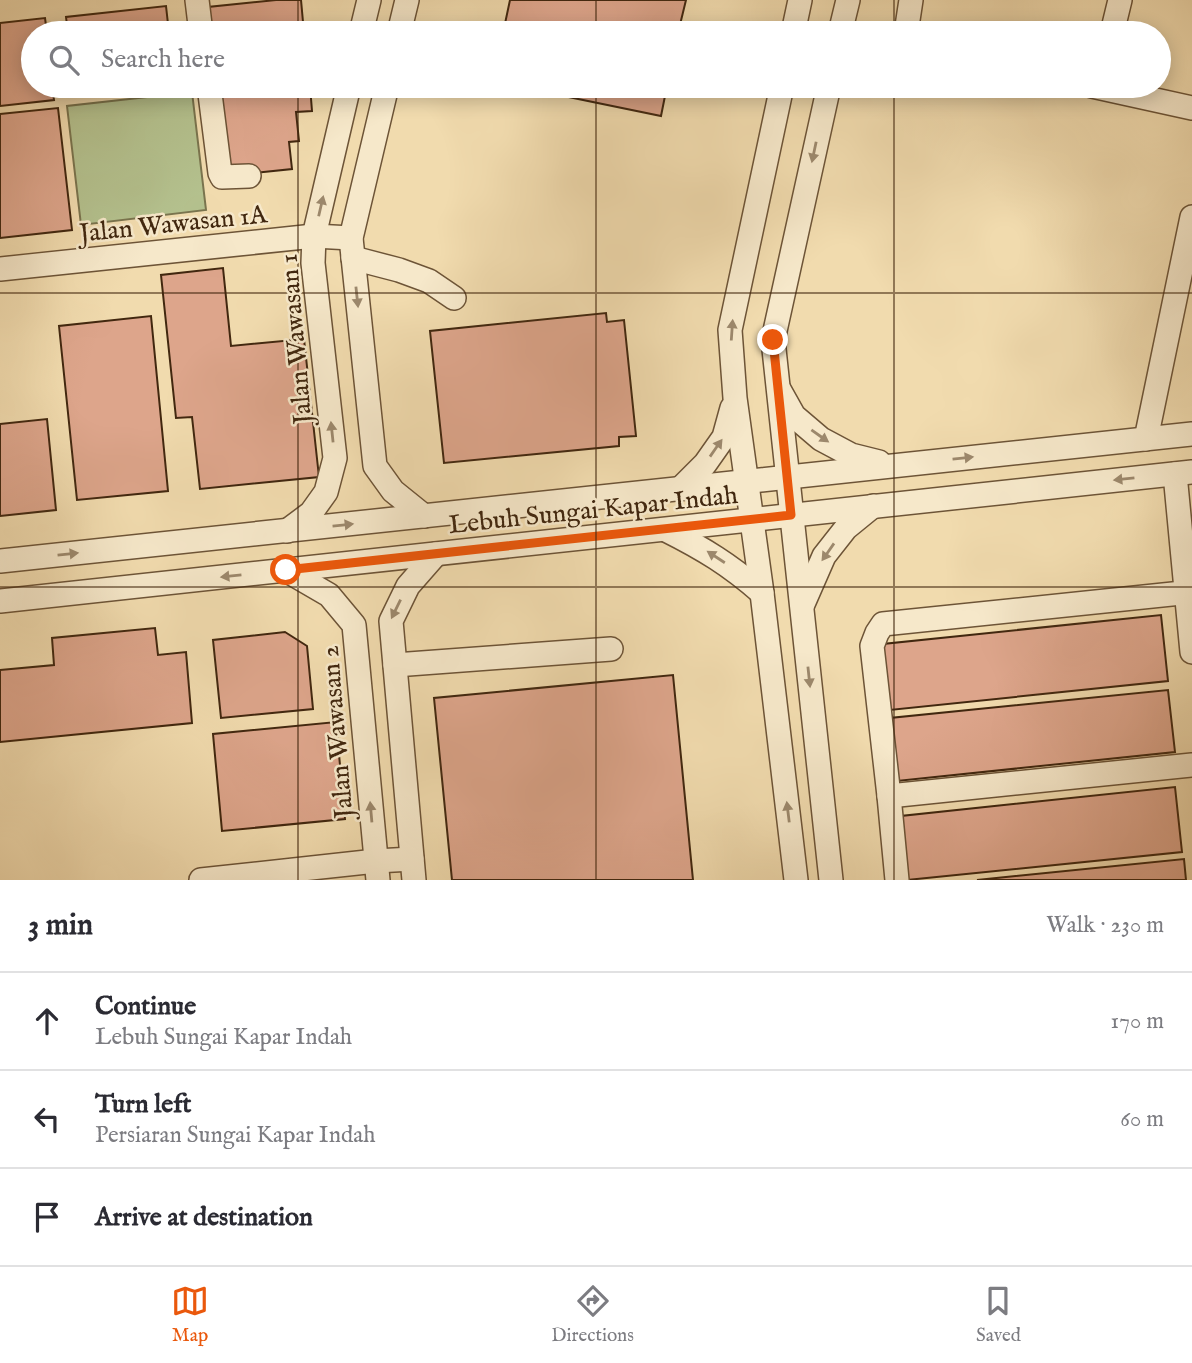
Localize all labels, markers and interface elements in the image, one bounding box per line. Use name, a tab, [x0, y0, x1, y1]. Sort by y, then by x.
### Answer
search box	[21, 21, 1171, 98]
icon: search	[45, 41, 83, 79]
text: Search here	[101, 43, 225, 76]
one-way arrow	[808, 141, 819, 163]
one-way arrow	[316, 195, 327, 217]
street label: Jalan Wawasan 1A	[75, 198, 270, 251]
street label: Jalan Wawasan 1	[273, 252, 321, 428]
one-way arrow	[352, 286, 363, 308]
one-way arrow	[726, 319, 737, 341]
route end	[757, 324, 788, 355]
one-way arrow	[326, 421, 337, 443]
one-way arrow	[811, 429, 829, 443]
one-way arrow	[709, 439, 722, 458]
one-way arrow	[952, 453, 974, 464]
one-way arrow	[1113, 474, 1135, 485]
street label: Lebuh Sungai Kapar Indah	[447, 479, 740, 542]
one-way arrow	[332, 519, 354, 530]
one-way arrow	[821, 543, 835, 561]
one-way arrow	[57, 548, 79, 559]
one-way arrow	[706, 551, 726, 564]
route start	[270, 554, 301, 585]
one-way arrow	[220, 571, 242, 582]
one-way arrow	[391, 599, 402, 619]
street label: Jalan Wawasan 2	[313, 644, 362, 823]
one-way arrow	[803, 666, 814, 688]
one-way arrow	[365, 801, 376, 823]
one-way arrow	[782, 801, 793, 823]
text: 3 min	[28, 907, 93, 945]
text: Walk · 230 m	[1046, 911, 1164, 940]
text: Continue	[95, 990, 196, 1023]
icon: ahead	[28, 1002, 66, 1040]
text: 170 m	[1111, 1007, 1164, 1036]
text: Lebuh Sungai Kapar Indah	[95, 1023, 352, 1052]
text: Turn left	[95, 1088, 192, 1121]
icon: left	[28, 1100, 66, 1138]
text: 60 m	[1120, 1105, 1164, 1134]
text: Persiaran Sungai Kapar Indah	[95, 1121, 375, 1150]
icon: arrive	[28, 1198, 66, 1236]
text: Arrive at destination	[95, 1201, 313, 1234]
tab: Map	[171, 1282, 209, 1348]
tab: Directions	[551, 1282, 634, 1348]
tab: Saved	[976, 1282, 1021, 1348]

